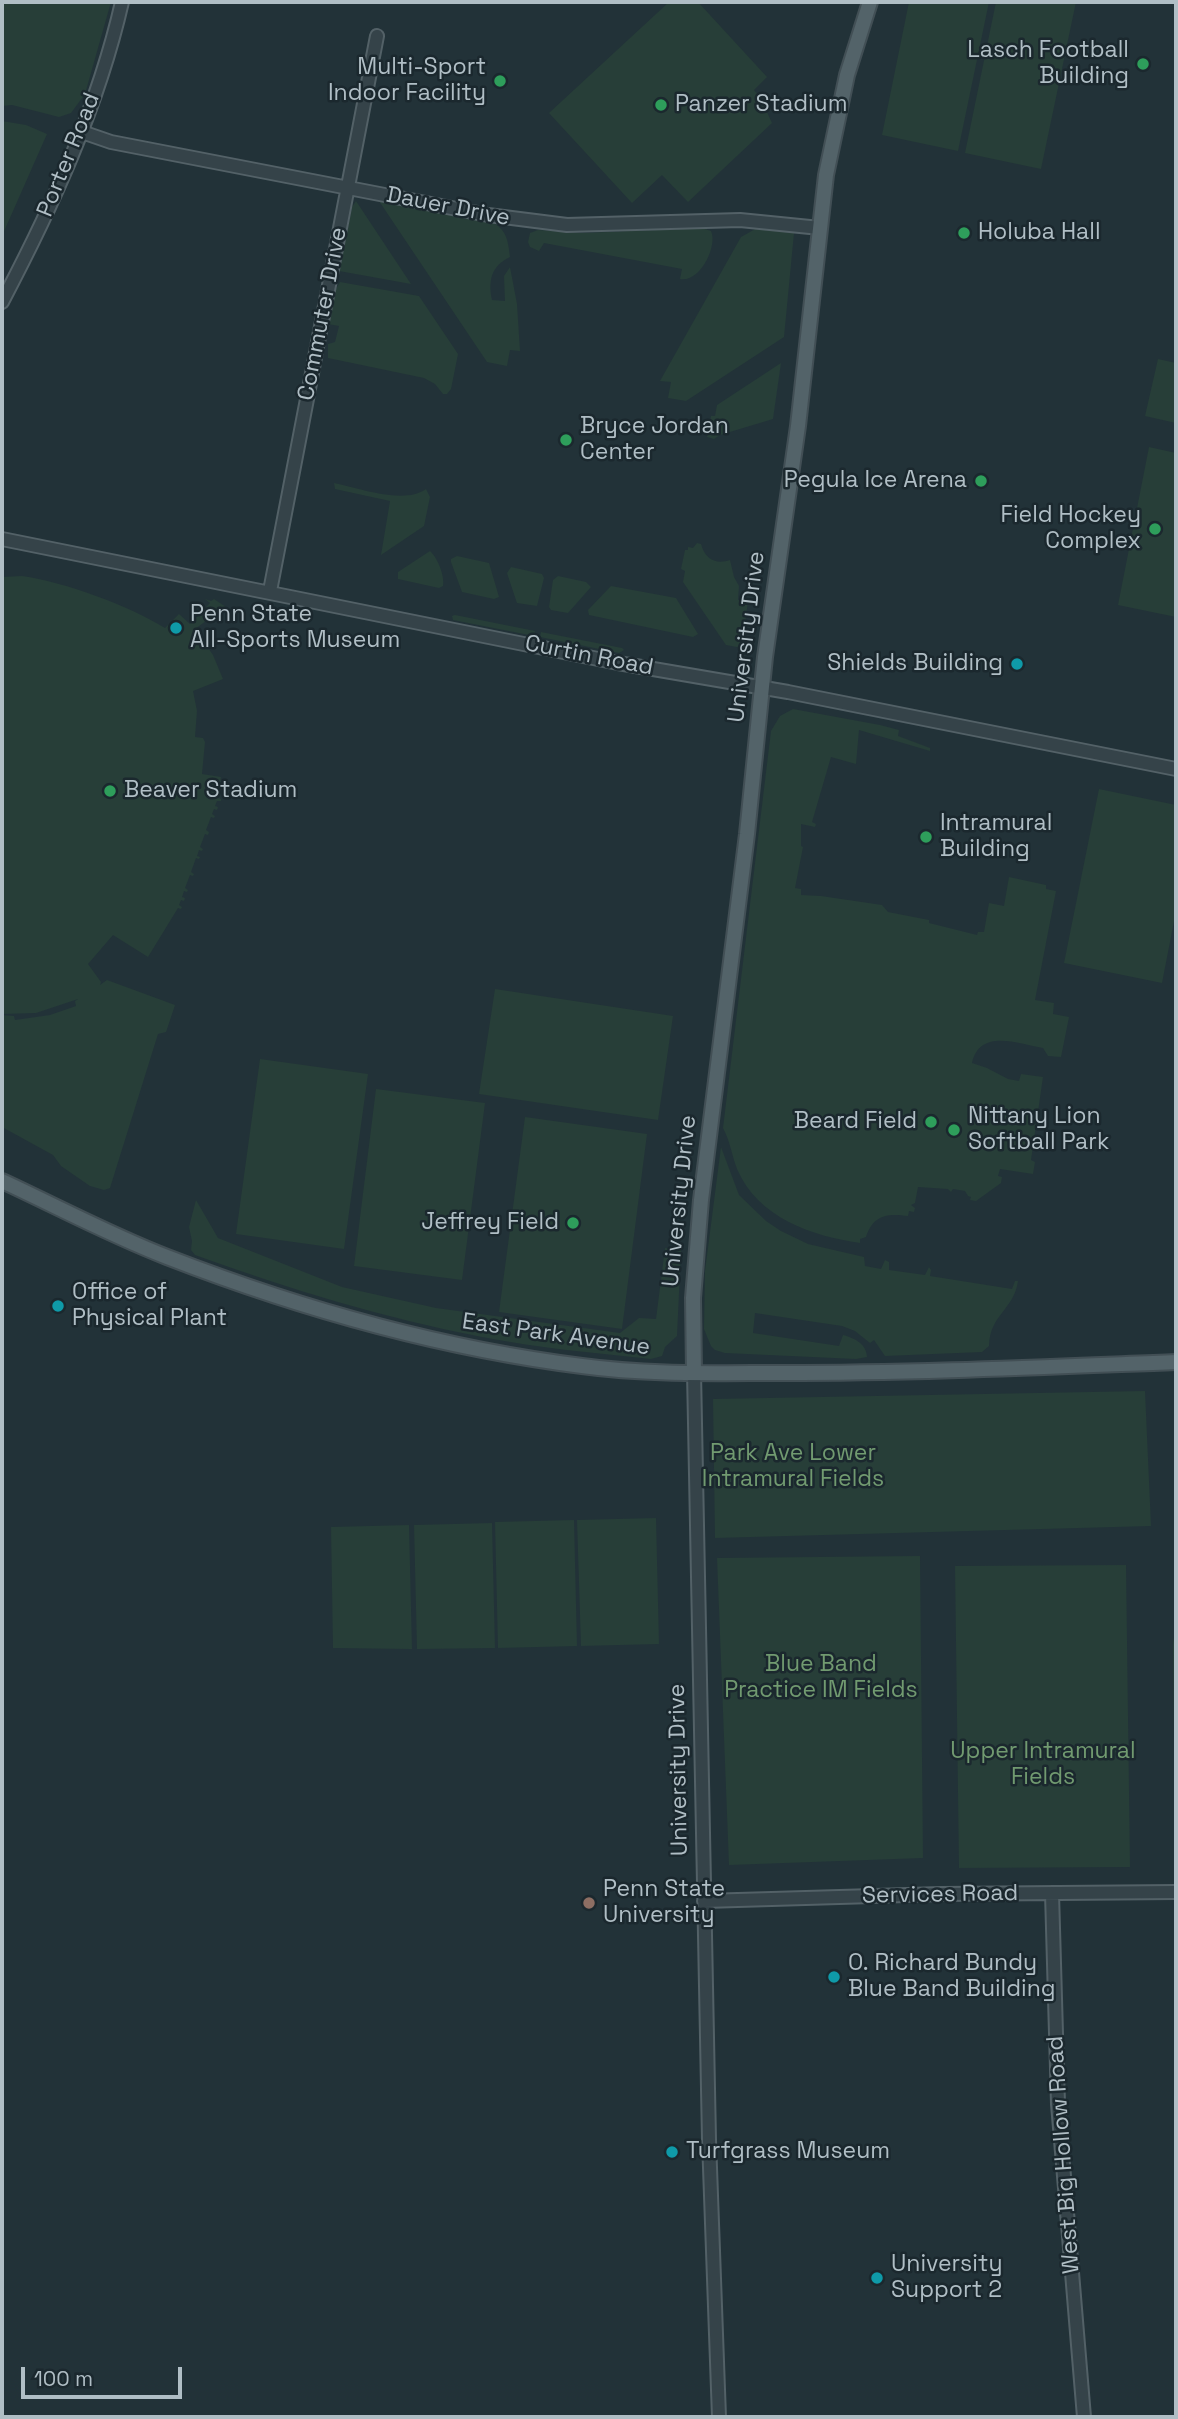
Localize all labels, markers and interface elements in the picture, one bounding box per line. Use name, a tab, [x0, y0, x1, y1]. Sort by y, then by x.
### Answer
place label: Lasch Football Building	[967, 37, 1129, 91]
place label: Multi-Sport Indoor Facility	[328, 54, 486, 108]
marker: Lasch Football Building	[1135, 56, 1151, 72]
marker: Multi-Sport Indoor Facility	[492, 73, 508, 89]
street label: Porter Road	[32, 89, 106, 221]
place label: Panzer Stadium	[675, 91, 847, 119]
marker: Panzer Stadium	[653, 97, 669, 113]
street label: Dauer Drive	[384, 181, 512, 233]
place label: Holuba Hall	[978, 219, 1101, 247]
street label: Commuter Drive	[293, 225, 353, 403]
marker: Holuba Hall	[956, 225, 972, 241]
place label: Bryce Jordan Center	[580, 413, 729, 467]
marker: Bryce Jordan Center	[558, 432, 574, 448]
place label: Pegula Ice Arena	[784, 467, 967, 495]
marker: Pegula Ice Arena	[973, 473, 989, 489]
place label: Field Hockey Complex	[1000, 502, 1141, 556]
marker: Field Hockey Complex	[1147, 521, 1163, 537]
street label: University Drive	[723, 550, 771, 724]
place label: Penn State All-Sports Museum	[190, 601, 400, 655]
marker: Penn State All-Sports Museum	[168, 620, 184, 636]
street label: Curtin Road	[522, 630, 656, 682]
place label: Shields Building	[827, 650, 1003, 678]
marker: Shields Building	[1009, 656, 1025, 672]
place label: Beaver Stadium	[124, 777, 297, 805]
marker: Beaver Stadium	[102, 783, 118, 799]
place label: Intramural Building	[940, 810, 1052, 864]
marker: Intramural Building	[918, 829, 934, 845]
place label: Nittany Lion Softball Park	[968, 1103, 1109, 1157]
place label: Beard Field	[794, 1108, 917, 1136]
street label: University Drive	[657, 1114, 703, 1288]
marker: Beard Field	[923, 1114, 939, 1130]
marker: Nittany Lion Softball Park	[946, 1122, 962, 1138]
place label: Jeffrey Field	[421, 1209, 559, 1237]
marker: Jeffrey Field	[565, 1215, 581, 1231]
place label: Office of Physical Plant	[72, 1279, 227, 1333]
marker: Office of Physical Plant	[50, 1298, 66, 1314]
street label: East Park Avenue	[460, 1308, 652, 1362]
park label: Park Ave Lower Intramural Fields	[702, 1440, 884, 1494]
park label: Blue Band Practice IM Fields	[724, 1651, 918, 1705]
street label: University Drive	[664, 1684, 694, 1856]
park label: Upper Intramural Fields	[950, 1738, 1136, 1792]
place label: Penn State University	[603, 1876, 725, 1930]
street label: Services Road	[862, 1880, 1018, 1910]
marker: Penn State University	[581, 1895, 597, 1911]
place label: O. Richard Bundy Blue Band Building	[848, 1950, 1056, 2004]
marker: O. Richard Bundy Blue Band Building	[826, 1969, 842, 1985]
street label: West Big Hollow Road	[1042, 2035, 1086, 2275]
place label: Turfgrass Museum	[686, 2138, 890, 2166]
marker: Turfgrass Museum	[664, 2144, 680, 2160]
place label: University Support 2	[891, 2251, 1002, 2305]
marker: University Support 2	[869, 2270, 885, 2286]
scale bar	[24, 2352, 186, 2396]
text: 100 m	[34, 2365, 93, 2392]

